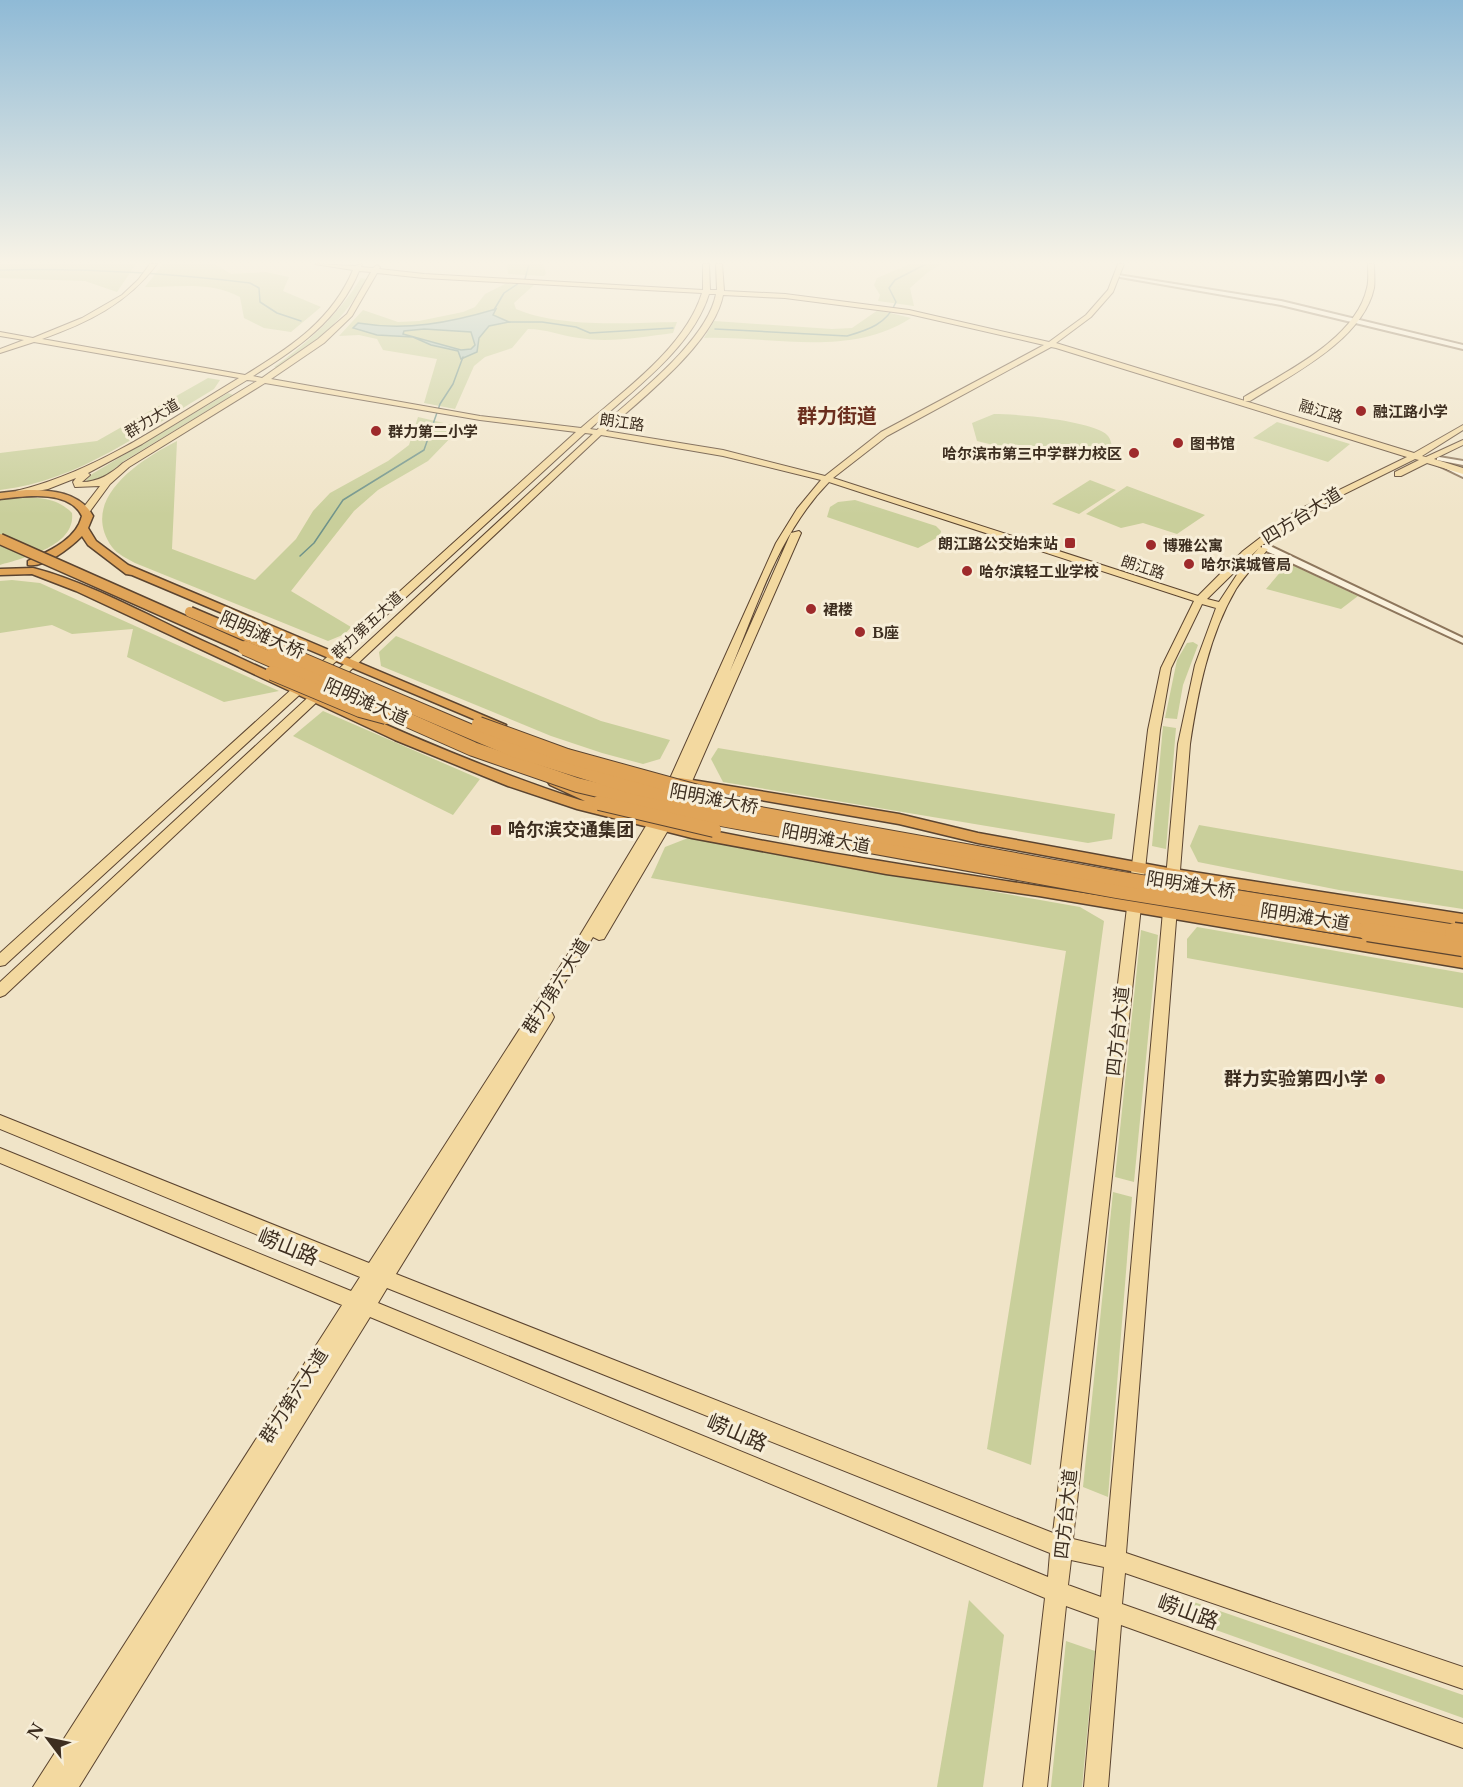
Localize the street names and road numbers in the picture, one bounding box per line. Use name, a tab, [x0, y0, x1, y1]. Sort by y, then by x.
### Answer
street label: 群力大道	[121, 394, 183, 442]
street label: 融江路	[1297, 395, 1345, 427]
street label: 朗江路	[598, 409, 646, 435]
street label: 四方台大道	[1258, 483, 1346, 549]
street label: 朗江路	[1119, 551, 1167, 583]
street label: 群力第五大道	[328, 587, 406, 663]
street label: 阳明滩大桥	[216, 607, 308, 663]
street label: 阳明滩大道	[320, 674, 412, 730]
street label: 阳明滩大桥	[668, 780, 760, 818]
street label: 阳明滩大道	[780, 820, 872, 858]
street label: 阳明滩大桥	[1145, 867, 1237, 903]
street label: 阳明滩大道	[1259, 899, 1351, 935]
street label: 群力第六大道	[518, 934, 594, 1038]
street label: 四方台大道	[1102, 985, 1134, 1077]
street label: 崂山路	[254, 1223, 322, 1271]
street label: 群力第六大道	[255, 1345, 333, 1447]
street label: 崂山路	[703, 1409, 771, 1457]
street label: 四方台大道	[1050, 1468, 1082, 1560]
street label: 崂山路	[1154, 1589, 1222, 1635]

